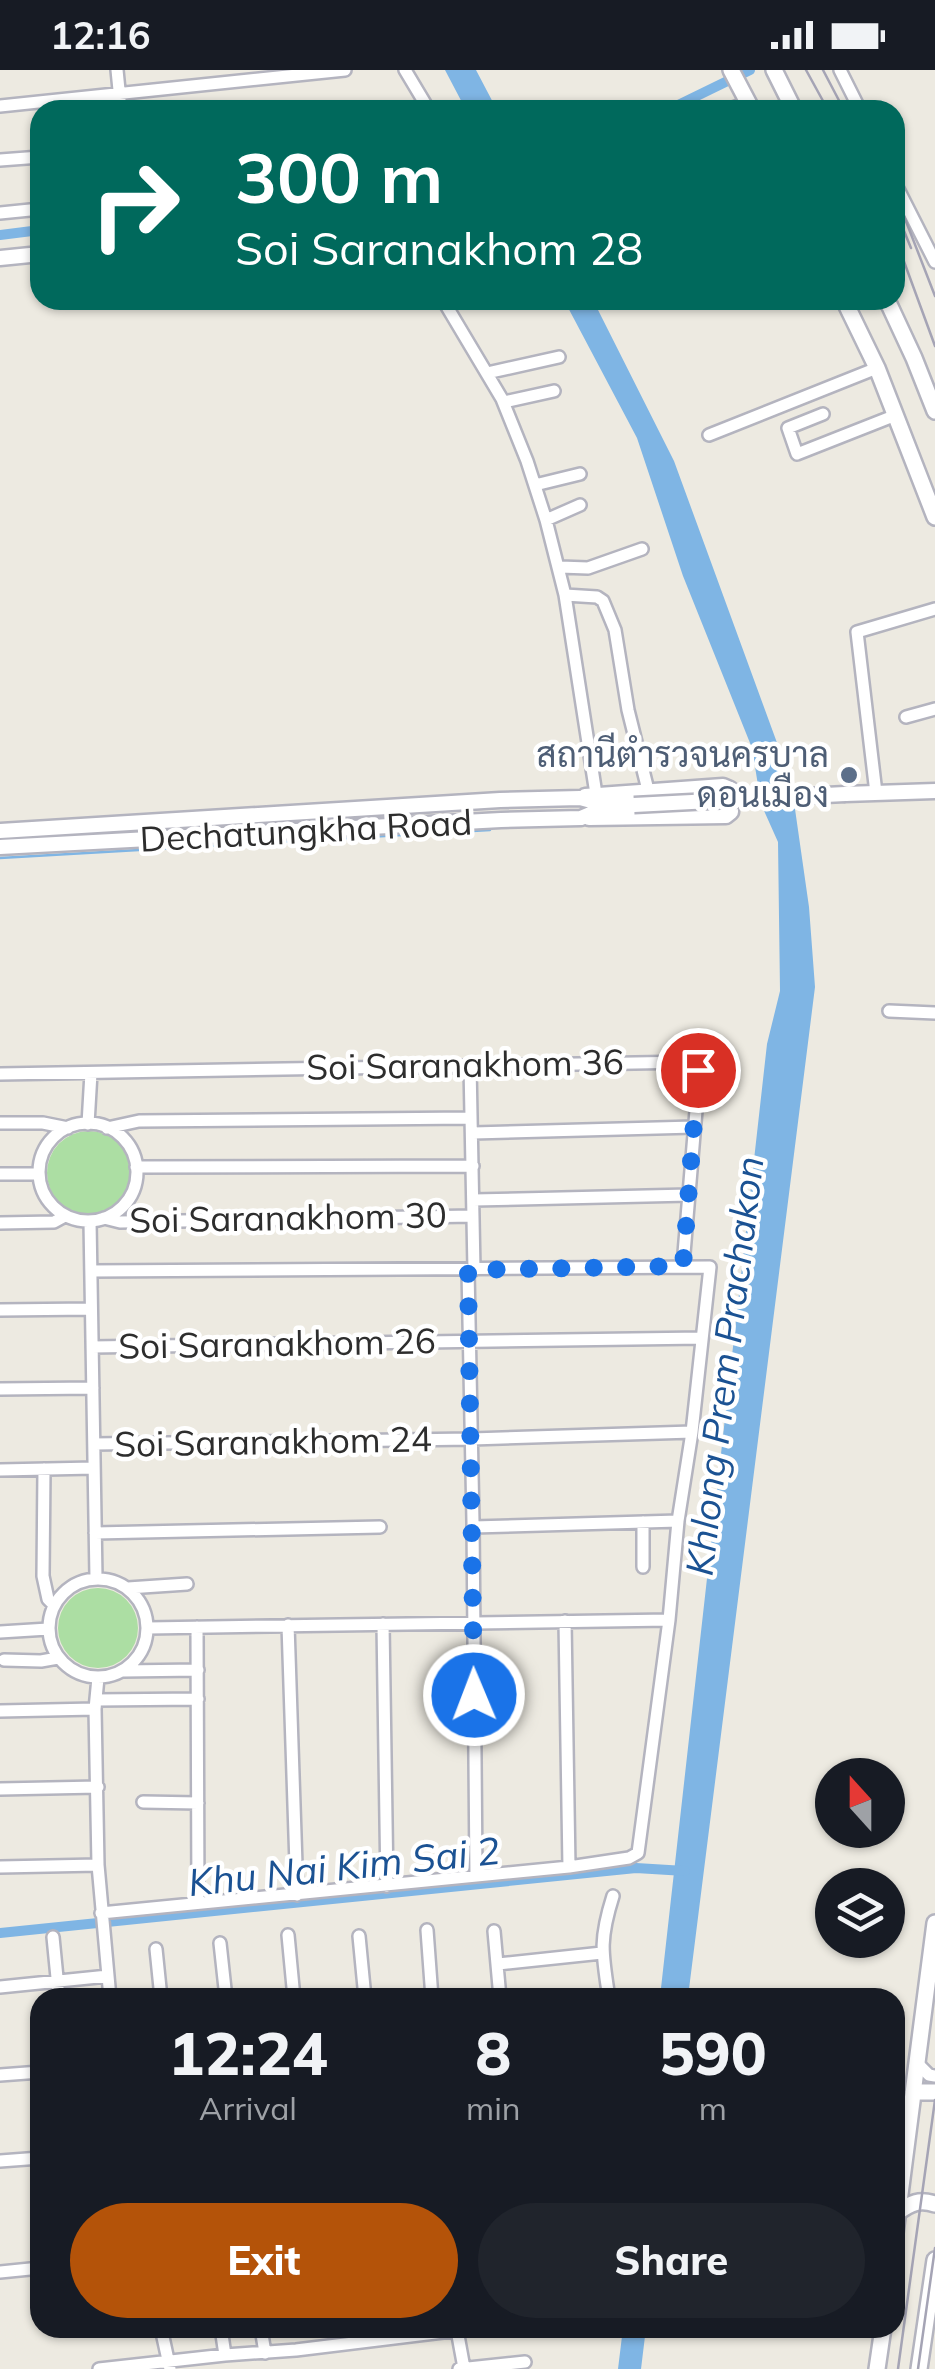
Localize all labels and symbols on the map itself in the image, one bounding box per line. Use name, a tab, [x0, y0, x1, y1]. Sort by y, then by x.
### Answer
place label: สถานีตำรวจนครบาล ดอนเมือง	[536, 732, 829, 816]
marker: สถานีตำรวจนครบาล ดอนเมือง	[838, 764, 860, 786]
street label: Dechatungkha Road	[139, 799, 473, 861]
pin	[656, 1028, 741, 1113]
street label: Soi Saranakhom 36	[306, 1039, 624, 1089]
water label: Khlong Prem Prachakon	[674, 1154, 774, 1578]
street label: Soi Saranakhom 30	[129, 1192, 447, 1242]
street label: Soi Saranakhom 26	[118, 1318, 436, 1368]
street label: Soi Saranakhom 24	[114, 1416, 432, 1466]
position arrow	[422, 1643, 526, 1747]
north arrow	[815, 1758, 905, 1848]
water label: Khu Nai Kim Sai 2	[186, 1826, 502, 1906]

